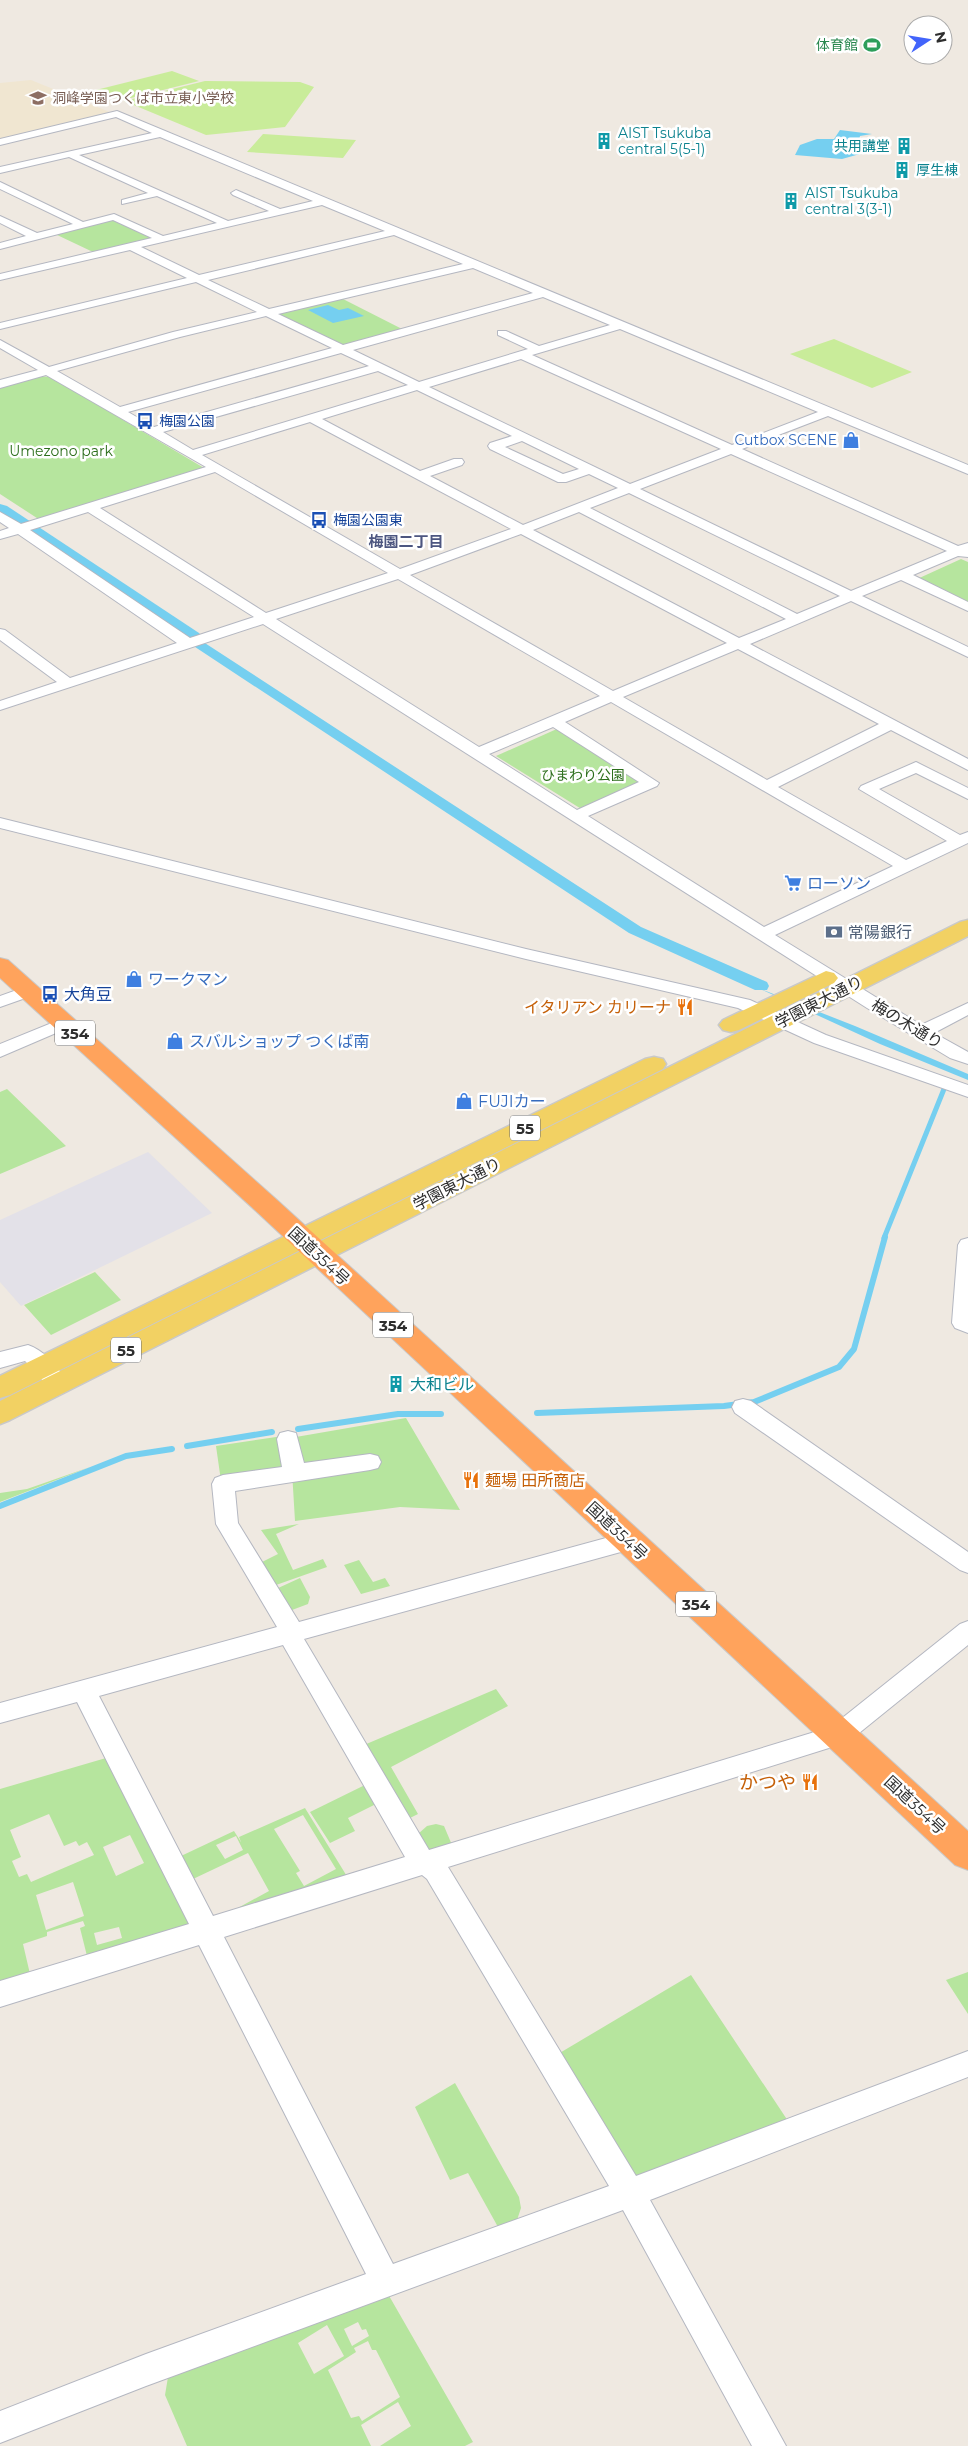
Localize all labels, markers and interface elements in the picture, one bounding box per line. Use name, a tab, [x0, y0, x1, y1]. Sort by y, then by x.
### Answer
north arrow	[903, 15, 953, 65]
text: N	[931, 30, 951, 45]
sports icon: 体育館	[862, 35, 882, 55]
place label: 体育館	[816, 36, 858, 54]
school or university icon: 洞峰学園つくば市立東小学校	[28, 88, 48, 108]
place label: 洞峰学園つくば市立東小学校	[52, 89, 234, 107]
place label: AIST Tsukuba central 5(5-1)	[618, 124, 712, 158]
building icon: AIST Tsukuba central 5(5-1)	[594, 131, 614, 151]
building icon: 共用講堂	[894, 136, 914, 156]
place label: 共用講堂	[834, 137, 890, 155]
building icon: 厚生棟	[892, 160, 912, 180]
place label: 厚生棟	[916, 161, 958, 179]
place label: AIST Tsukuba central 3(3-1)	[805, 184, 899, 218]
building icon: AIST Tsukuba central 3(3-1)	[781, 191, 801, 211]
bus stop icon: 梅園公園	[135, 411, 155, 431]
place label: 梅園公園	[159, 412, 215, 430]
shop icon: Cutbox SCENE	[841, 430, 861, 450]
place label: Cutbox SCENE	[734, 431, 837, 449]
park label: Umezono park	[9, 442, 113, 460]
bus stop icon: 梅園公園東	[309, 510, 329, 530]
place label: 梅園公園東	[333, 511, 403, 529]
district label: 梅園二丁目	[368, 532, 444, 551]
park label: ひまわり公園	[541, 766, 625, 784]
supermarket icon: ローソン	[783, 873, 803, 893]
place label: ローソン	[807, 874, 871, 893]
bank icon: 常陽銀行	[824, 922, 844, 942]
place label: 常陽銀行	[848, 923, 912, 942]
shop icon: ワークマン	[124, 969, 144, 989]
place label: ワークマン	[148, 970, 228, 989]
street label: 学園東大通り	[772, 972, 866, 1032]
bus stop icon: 大角豆	[40, 984, 60, 1004]
place label: 大角豆	[64, 985, 112, 1004]
street label: 梅の木通り	[868, 995, 946, 1053]
restaurant icon: イタリアン カリーナ	[675, 997, 695, 1017]
place label: イタリアン カリーナ	[524, 998, 671, 1017]
road number: 354	[55, 1020, 95, 1046]
shop icon: スバルショップ つくば南	[165, 1031, 185, 1051]
place label: スバルショップ つくば南	[189, 1032, 369, 1051]
shop icon: FUJIカー	[454, 1091, 474, 1111]
place label: FUJIカー	[478, 1092, 546, 1111]
road number: 55	[510, 1116, 540, 1140]
street label: 学園東大通り	[410, 1154, 504, 1214]
street label: 国道354号	[285, 1223, 353, 1289]
road number: 354	[373, 1312, 413, 1338]
road number: 55	[111, 1338, 141, 1362]
building icon: 大和ビル	[386, 1374, 406, 1394]
place label: 大和ビル	[410, 1375, 474, 1394]
restaurant icon: 麺場 田所商店	[461, 1470, 481, 1490]
place label: 麺場 田所商店	[485, 1471, 585, 1490]
street label: 国道354号	[583, 1498, 651, 1564]
road number: 354	[676, 1592, 716, 1616]
place label: かつや	[739, 1771, 796, 1794]
restaurant icon: かつや	[800, 1772, 820, 1792]
street label: 国道354号	[881, 1772, 949, 1838]

